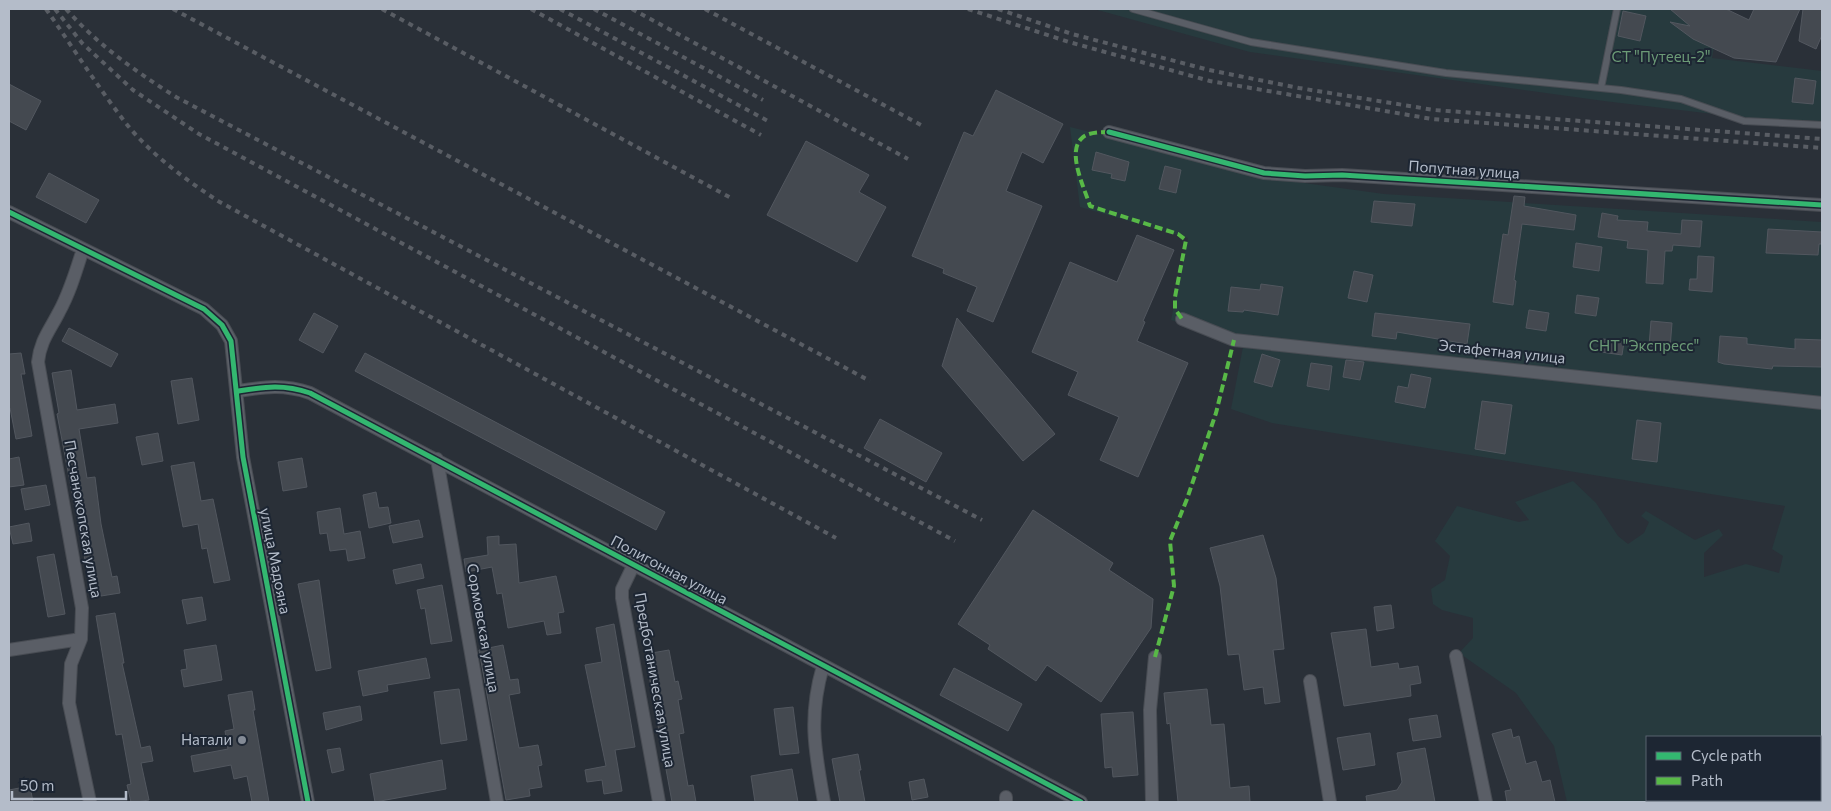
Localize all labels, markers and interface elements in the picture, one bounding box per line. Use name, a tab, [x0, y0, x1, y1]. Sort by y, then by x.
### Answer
park label: СТ "Путеец-2"	[1611, 47, 1711, 65]
street label: Попутная улица	[1408, 156, 1520, 182]
street label: Эстафетная улица	[1438, 335, 1566, 367]
park label: СНТ "Экспресс"	[1589, 336, 1699, 354]
street label: Песчанокопская улица	[61, 438, 107, 599]
street label: улица Мадояна	[257, 506, 295, 615]
street label: Полигонная улица	[608, 531, 731, 607]
street label: Сормовская улица	[464, 562, 504, 694]
street label: Предботаническая улица	[632, 591, 680, 769]
place label: Натали	[181, 730, 232, 748]
marker: Натали	[236, 734, 248, 746]
legend	[1646, 736, 1821, 801]
text: Cycle path	[1691, 746, 1762, 764]
scale bar	[12, 768, 126, 800]
text: Path	[1691, 771, 1723, 789]
text: 50 m	[20, 776, 54, 794]

